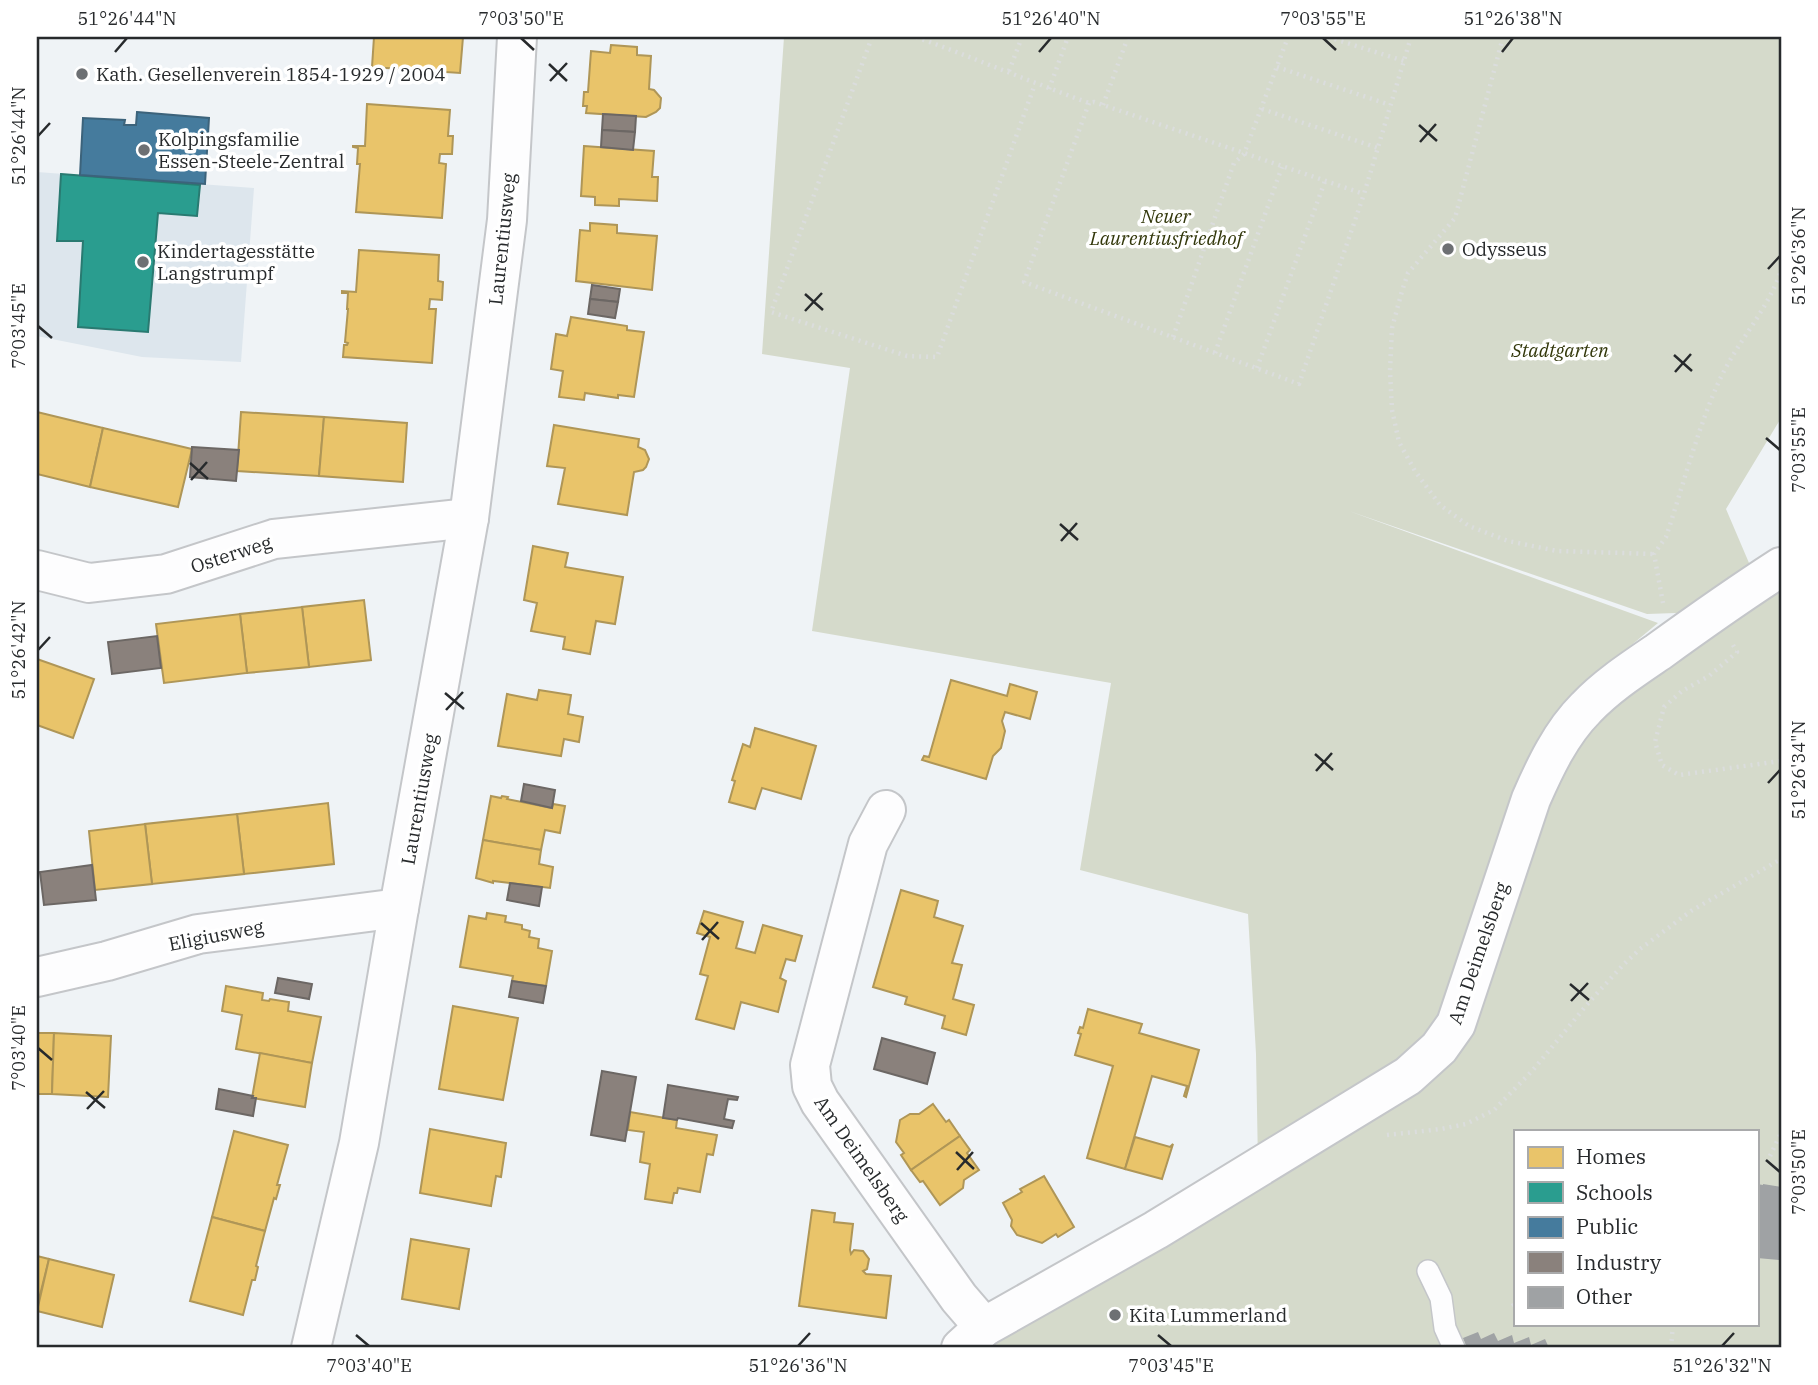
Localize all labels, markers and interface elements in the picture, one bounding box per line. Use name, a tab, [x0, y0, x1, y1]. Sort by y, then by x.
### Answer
text: 51°26'44"N	[78, 7, 177, 30]
text: 7°03'50"E	[478, 7, 564, 30]
text: 51°26'40"N	[1002, 7, 1101, 30]
text: 7°03'55"E	[1280, 7, 1366, 30]
text: 51°26'38"N	[1464, 7, 1563, 30]
place label: Kath. Gesellenverein 1854-1929 / 2004	[96, 62, 446, 86]
marker: Kath. Gesellenverein 1854-1929 / 2004	[74, 66, 90, 82]
text: 51°26'44"N	[7, 87, 30, 186]
place label: Kolpingsfamilie Essen-Steele-Zentral	[158, 127, 345, 173]
marker: Kolpingsfamilie Essen-Steele-Zentral	[136, 142, 152, 158]
street label: Laurentiusweg	[483, 171, 521, 306]
park label: Neuer Laurentiusfriedhof	[1089, 204, 1246, 250]
text: 51°26'36"N	[1787, 207, 1810, 306]
place label: Odysseus	[1462, 237, 1547, 261]
place label: Kindertagesstätte Langstrumpf	[157, 239, 315, 285]
marker: Odysseus	[1440, 241, 1456, 257]
marker: Kindertagesstätte Langstrumpf	[135, 254, 151, 270]
text: 7°03'45"E	[7, 283, 30, 369]
park label: Stadtgarten	[1510, 338, 1609, 362]
text: 7°03'55"E	[1787, 407, 1810, 493]
street label: Osterweg	[187, 529, 275, 578]
text: 51°26'42"N	[7, 601, 30, 700]
text: 51°26'34"N	[1787, 721, 1810, 820]
street label: Laurentiusweg	[396, 731, 442, 867]
street label: Am Deimelsberg	[1442, 878, 1514, 1027]
street label: Eligiusweg	[166, 914, 266, 956]
text: 7°03'40"E	[7, 1005, 30, 1091]
street label: Am Deimelsberg	[809, 1091, 915, 1227]
text: 7°03'50"E	[1787, 1129, 1810, 1215]
legend	[1514, 1130, 1758, 1326]
text: Homes	[1576, 1142, 1646, 1170]
text: Schools	[1576, 1178, 1653, 1206]
text: Public	[1576, 1212, 1638, 1240]
text: Industry	[1576, 1248, 1662, 1276]
text: Other	[1576, 1282, 1633, 1310]
place label: Kita Lummerland	[1129, 1303, 1287, 1327]
marker: Kita Lummerland	[1107, 1307, 1123, 1323]
text: 7°03'40"E	[326, 1354, 412, 1377]
text: 51°26'36"N	[749, 1354, 848, 1377]
text: 7°03'45"E	[1128, 1354, 1214, 1377]
text: 51°26'32"N	[1673, 1354, 1772, 1377]

